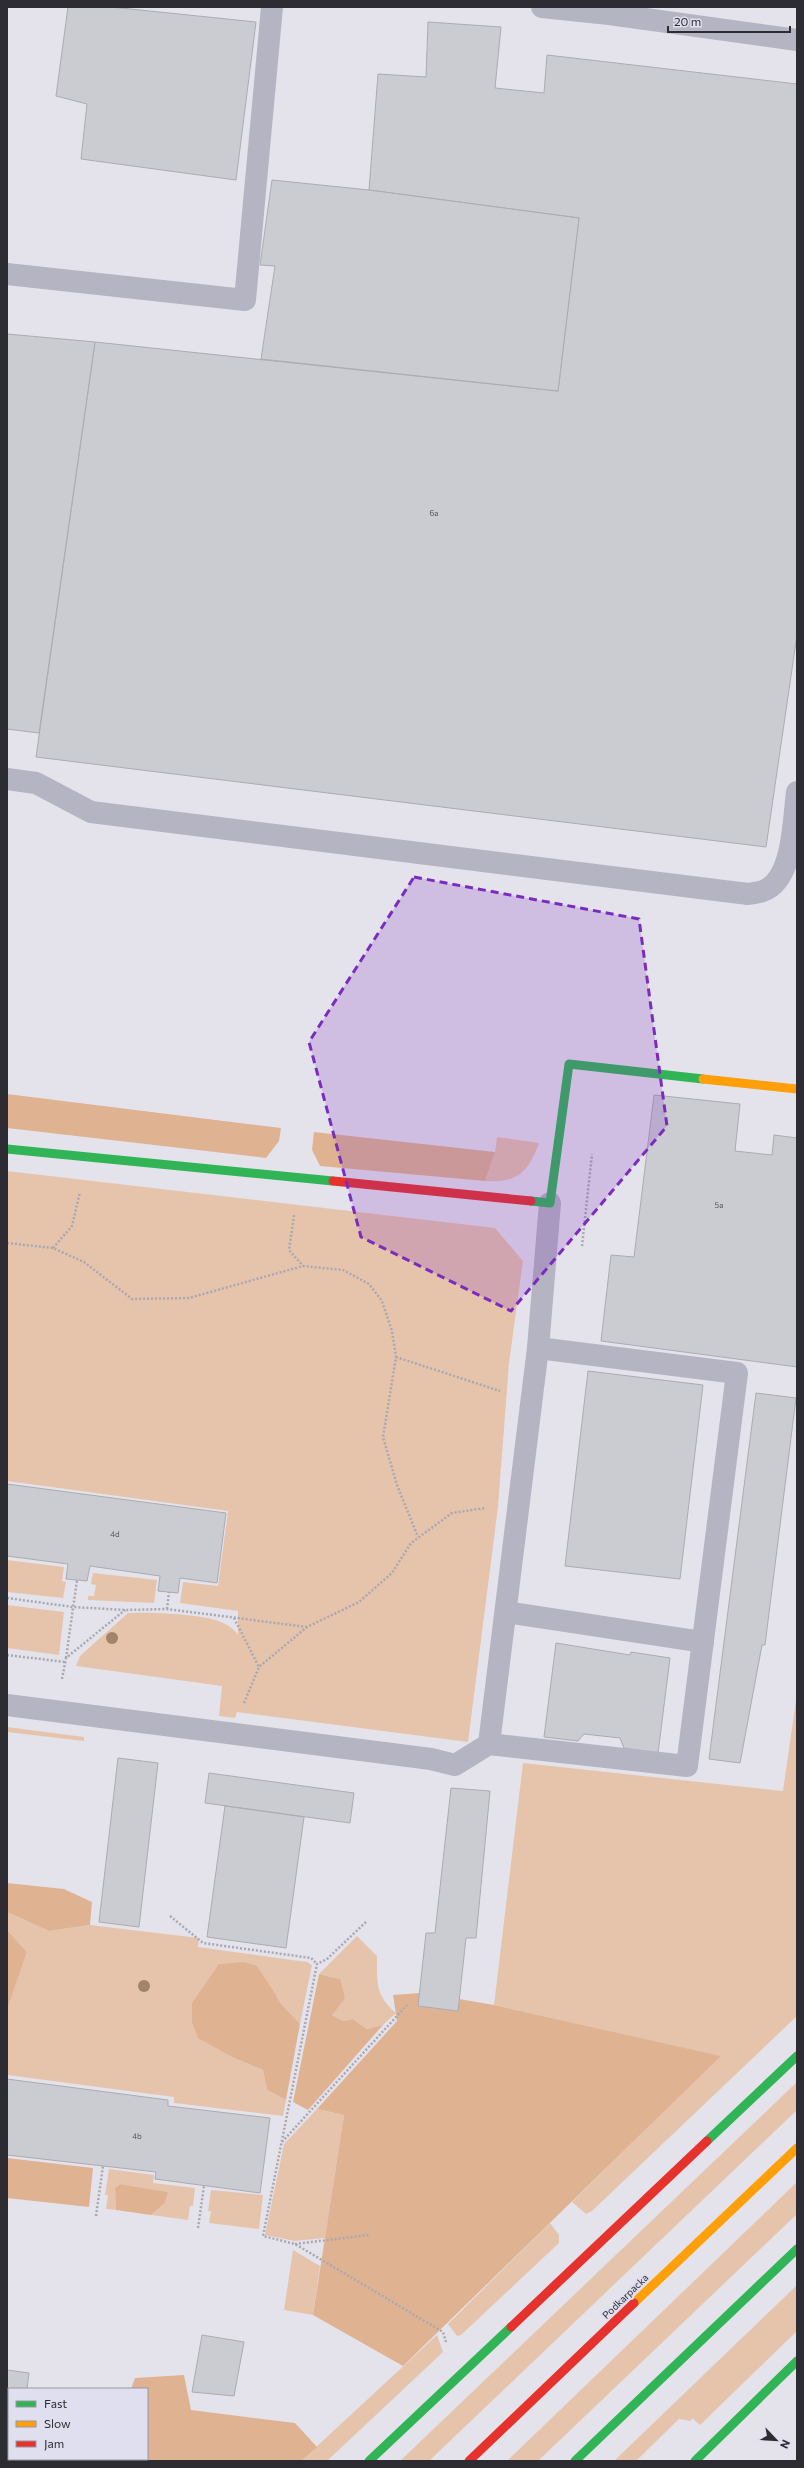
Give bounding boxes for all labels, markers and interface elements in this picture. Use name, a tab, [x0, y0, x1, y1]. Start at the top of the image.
scale bar	[668, 8, 790, 34]
text: 20 m	[674, 14, 701, 28]
house number: 6a	[429, 508, 439, 518]
house number: 5a	[715, 1200, 723, 1210]
house number: 4d	[110, 1529, 120, 1539]
house number: 4b	[132, 2131, 142, 2141]
street label: Podkarpacka	[600, 2271, 650, 2321]
legend	[8, 2388, 148, 2460]
text: Fast	[44, 2396, 67, 2410]
text: Slow	[44, 2416, 71, 2430]
north arrow	[756, 2420, 796, 2460]
text: Jam	[44, 2436, 64, 2451]
text: N	[778, 2438, 793, 2451]

